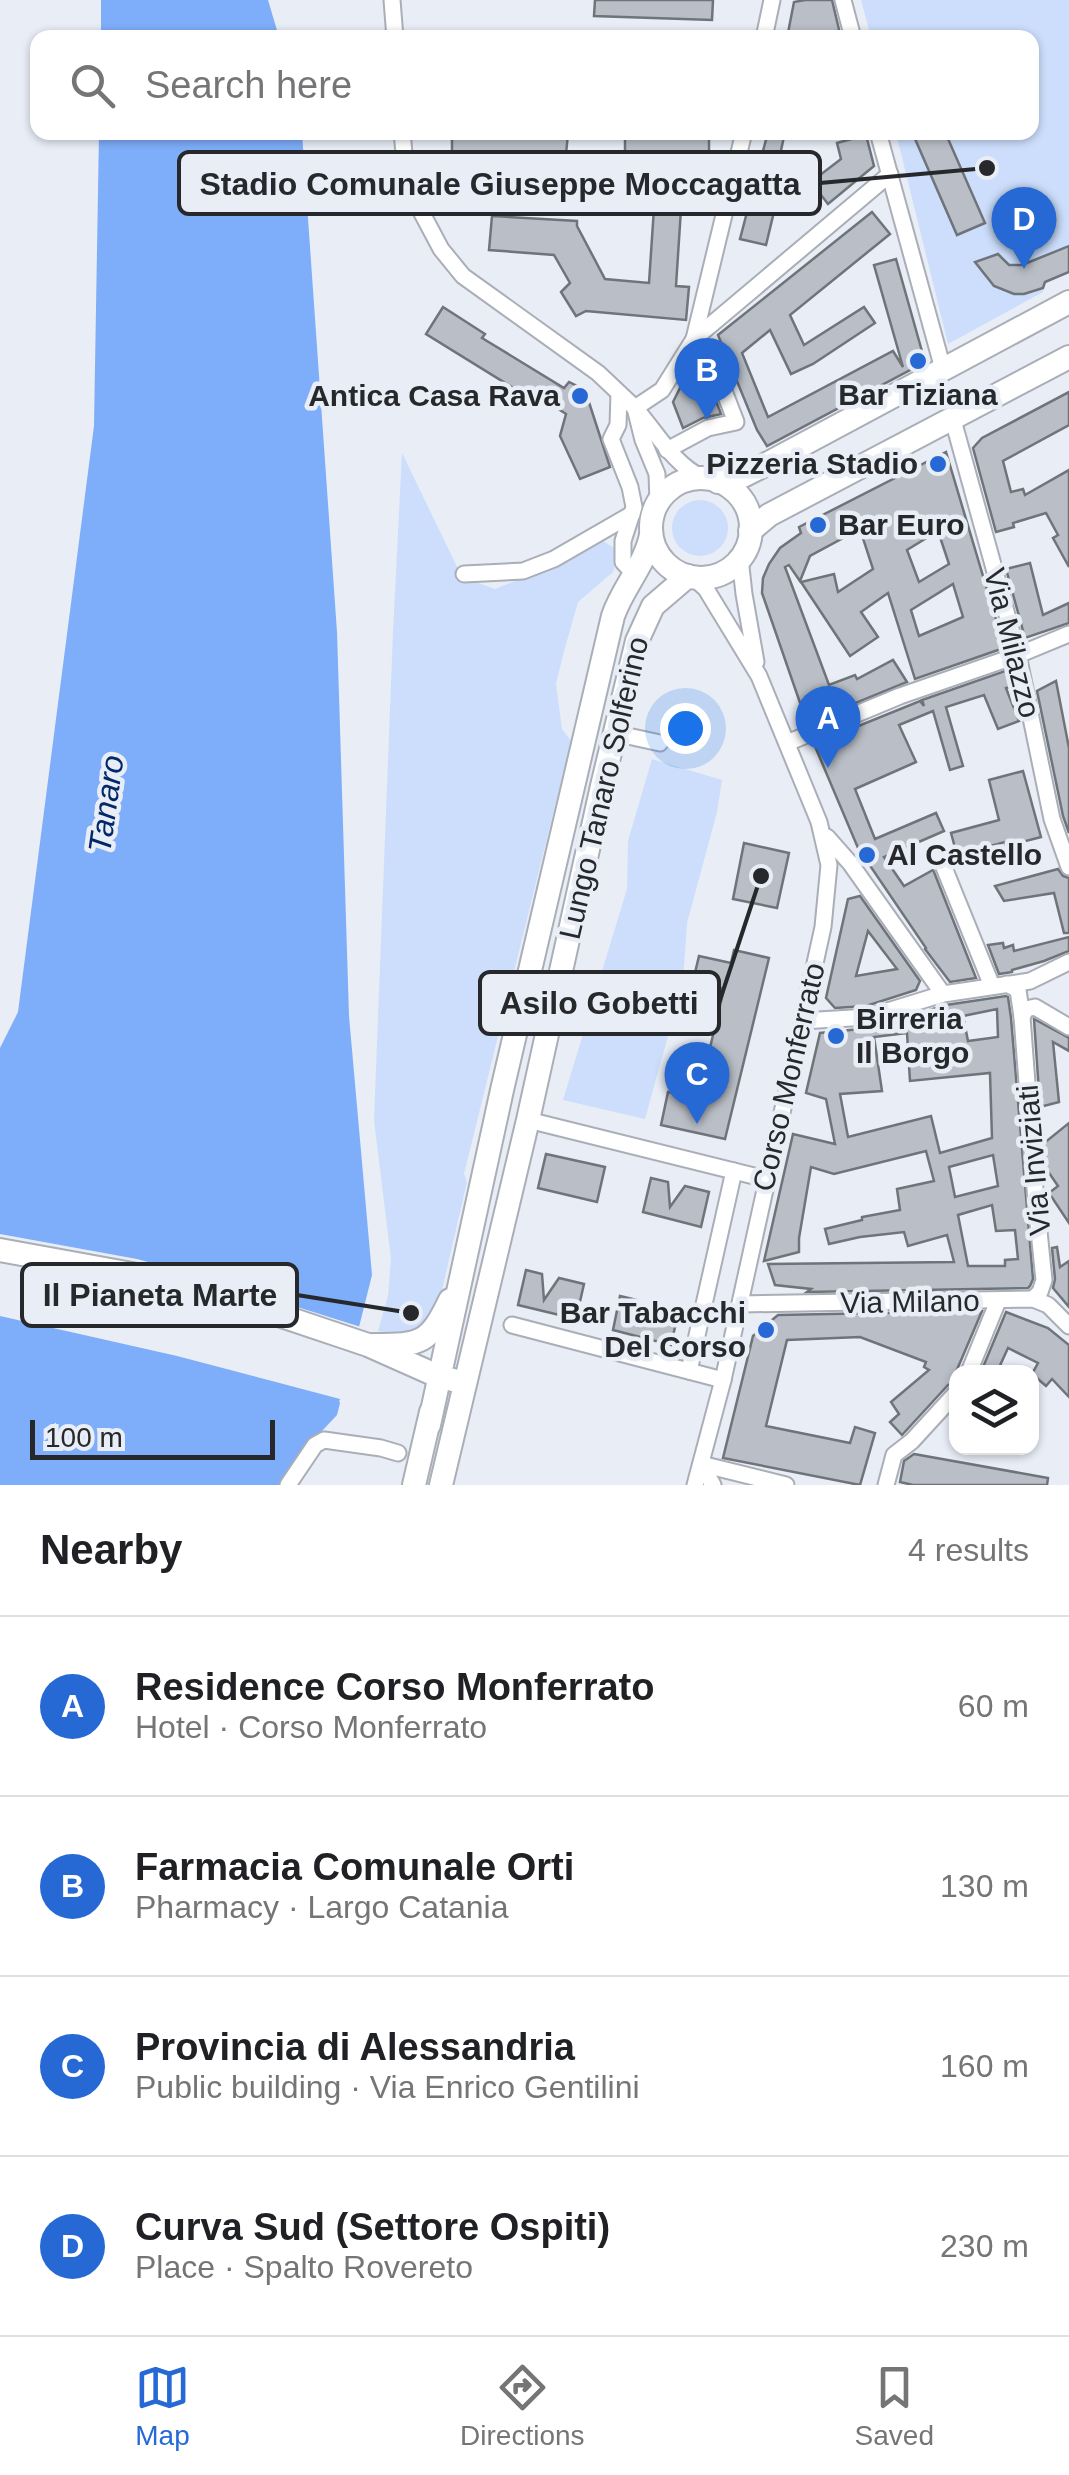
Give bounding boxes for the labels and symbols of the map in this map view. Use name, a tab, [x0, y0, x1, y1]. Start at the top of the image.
callout: Stadio Comunale Giuseppe Moccagatta	[179, 152, 820, 214]
text: Stadio Comunale Giuseppe Moccagatta	[200, 166, 801, 202]
pin: D	[992, 186, 1056, 269]
pin: B	[674, 338, 740, 420]
marker: Bar Tiziana	[907, 350, 929, 372]
place label: Bar Tiziana	[838, 378, 998, 411]
place label: Antica Casa Rava	[308, 379, 560, 412]
marker: Antica Casa Rava	[569, 385, 591, 407]
place label: Pizzeria Stadio	[706, 447, 918, 480]
marker: Pizzeria Stadio	[927, 453, 949, 475]
place label: Bar Euro	[838, 508, 965, 541]
marker: Bar Euro	[807, 514, 829, 536]
street label: Via Milazzo	[978, 565, 1047, 721]
street label: Lungo Tanaro Solferino	[553, 633, 654, 942]
pin: A	[796, 686, 860, 768]
your location	[660, 703, 711, 754]
water label: Tanaro	[81, 753, 131, 855]
place label: Al Castello	[887, 838, 1042, 871]
marker: Al Castello	[856, 844, 878, 866]
street label: Corso Monferrato	[746, 959, 831, 1194]
callout: Asilo Gobetti	[480, 972, 719, 1034]
text: Asilo Gobetti	[499, 985, 699, 1021]
place label: Birreria Il Borgo	[856, 1002, 969, 1069]
marker: Birreria Il Borgo	[825, 1025, 847, 1047]
pin: C	[664, 1042, 730, 1124]
street label: Via Inviziati	[1010, 1083, 1057, 1237]
callout: Il Pianeta Marte	[22, 1264, 297, 1326]
text: Il Pianeta Marte	[43, 1277, 277, 1313]
street label: Via Milano	[840, 1284, 980, 1319]
place label: Bar Tabacchi Del Corso	[560, 1296, 746, 1363]
marker: Bar Tabacchi Del Corso	[755, 1319, 777, 1341]
scale bar	[30, 1415, 275, 1460]

